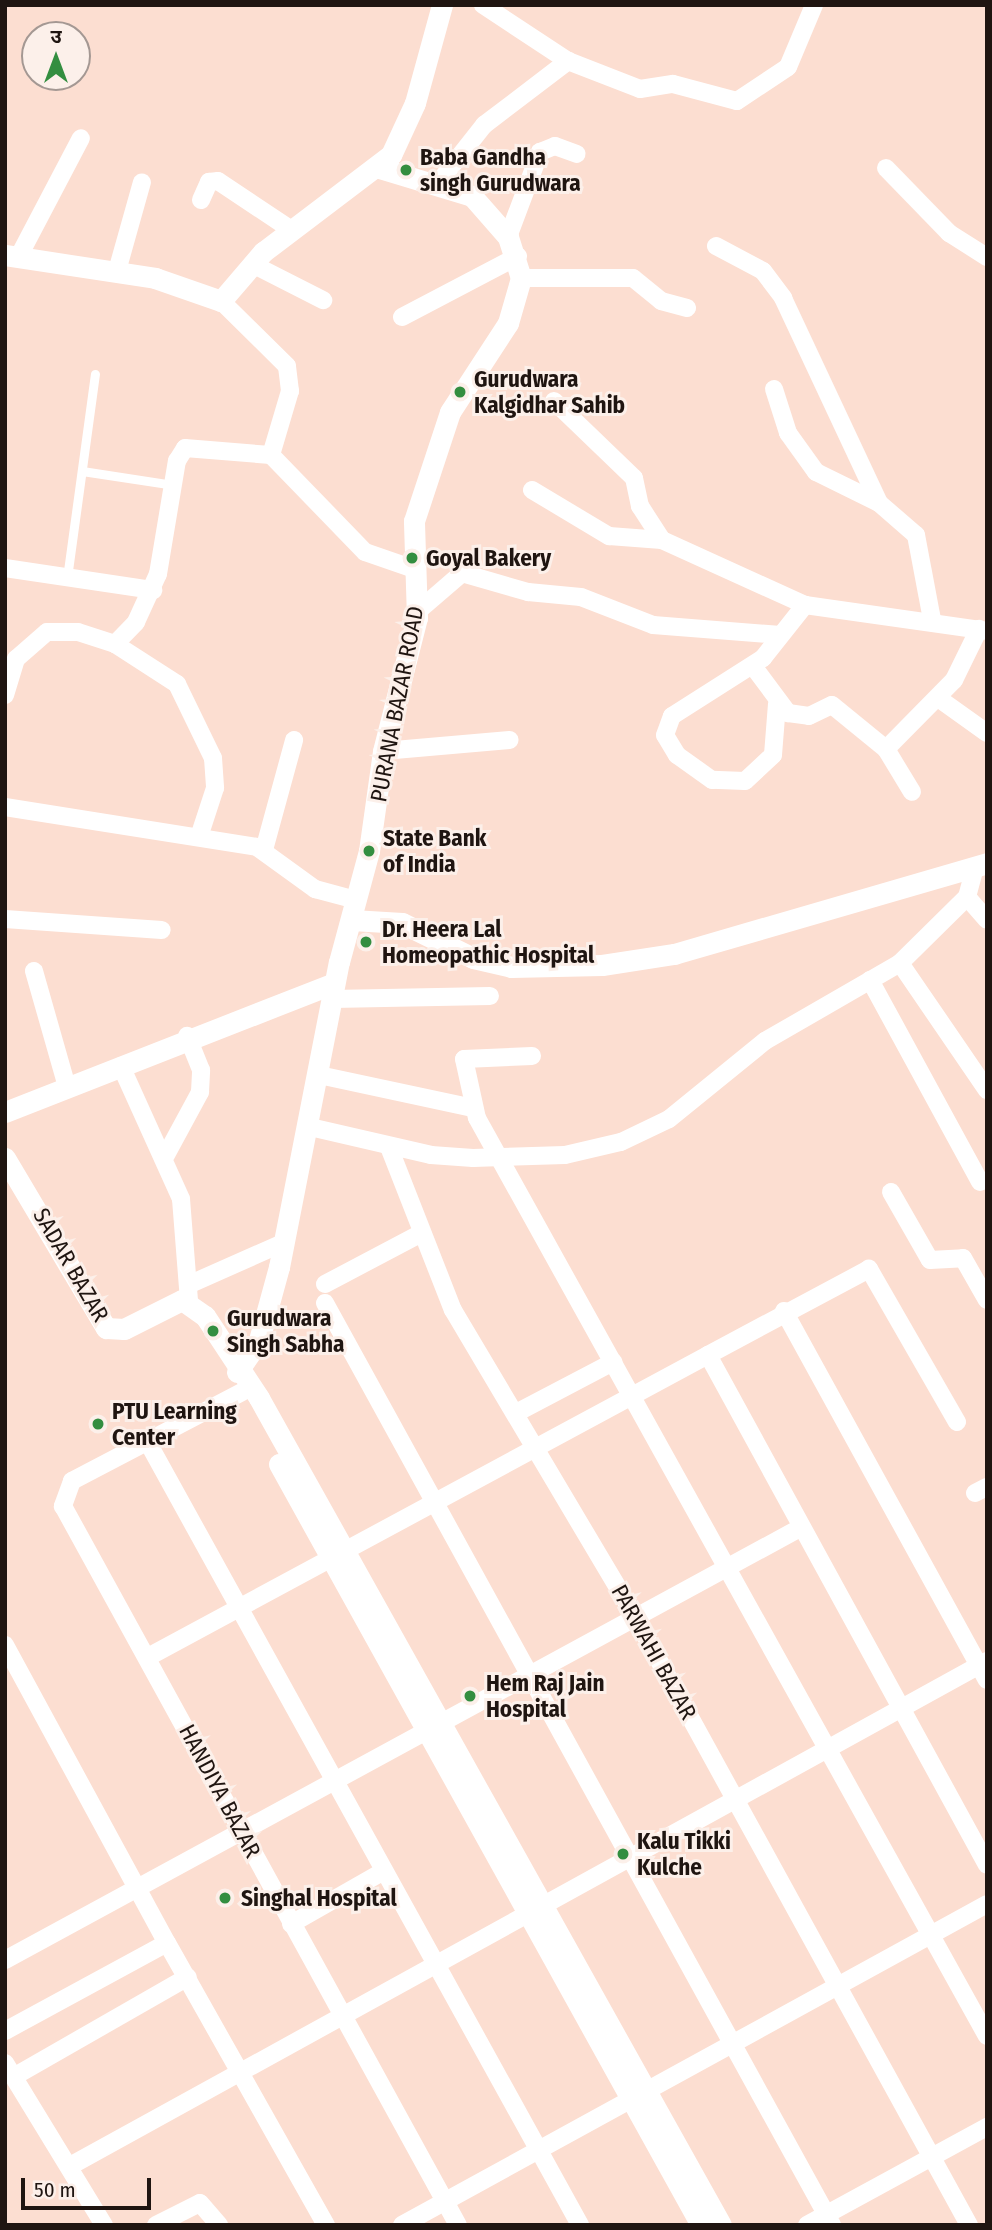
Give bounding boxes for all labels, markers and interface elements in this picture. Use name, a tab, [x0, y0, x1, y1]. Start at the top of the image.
north arrow	[21, 21, 91, 91]
text: उ	[50, 25, 62, 48]
place label: Baba Gandha singh Gurudwara	[420, 143, 581, 197]
marker: Baba Gandha singh Gurudwara	[398, 162, 414, 178]
place label: Gurudwara Kalgidhar Sahib	[474, 365, 625, 419]
marker: Gurudwara Kalgidhar Sahib	[452, 384, 468, 400]
place label: Goyal Bakery	[426, 544, 551, 572]
marker: Goyal Bakery	[404, 550, 420, 566]
street label: PURANA BAZAR ROAD	[364, 604, 430, 804]
place label: State Bank of India	[383, 824, 486, 878]
marker: State Bank of India	[361, 843, 377, 859]
place label: Dr. Heera Lal Homeopathic Hospital	[382, 915, 594, 969]
marker: Dr. Heera Lal Homeopathic Hospital	[356, 932, 376, 952]
street label: SADAR BAZAR	[27, 1203, 115, 1327]
place label: Gurudwara Singh Sabha	[227, 1304, 345, 1358]
marker: Gurudwara Singh Sabha	[205, 1323, 221, 1339]
place label: PTU Learning Center	[112, 1397, 237, 1451]
marker: PTU Learning Center	[90, 1416, 106, 1432]
street label: PARWAHI BAZAR	[606, 1580, 702, 1724]
place label: Hem Raj Jain Hospital	[486, 1669, 605, 1723]
marker: Hem Raj Jain Hospital	[460, 1686, 480, 1706]
street label: HANDIYA BAZAR	[173, 1720, 267, 1862]
place label: Kalu Tikki Kulche	[637, 1827, 731, 1881]
marker: Kalu Tikki Kulche	[615, 1846, 631, 1862]
place label: Singhal Hospital	[241, 1884, 397, 1912]
marker: Singhal Hospital	[215, 1888, 235, 1908]
scale bar	[24, 2164, 154, 2208]
text: 50 m	[34, 2177, 76, 2203]

